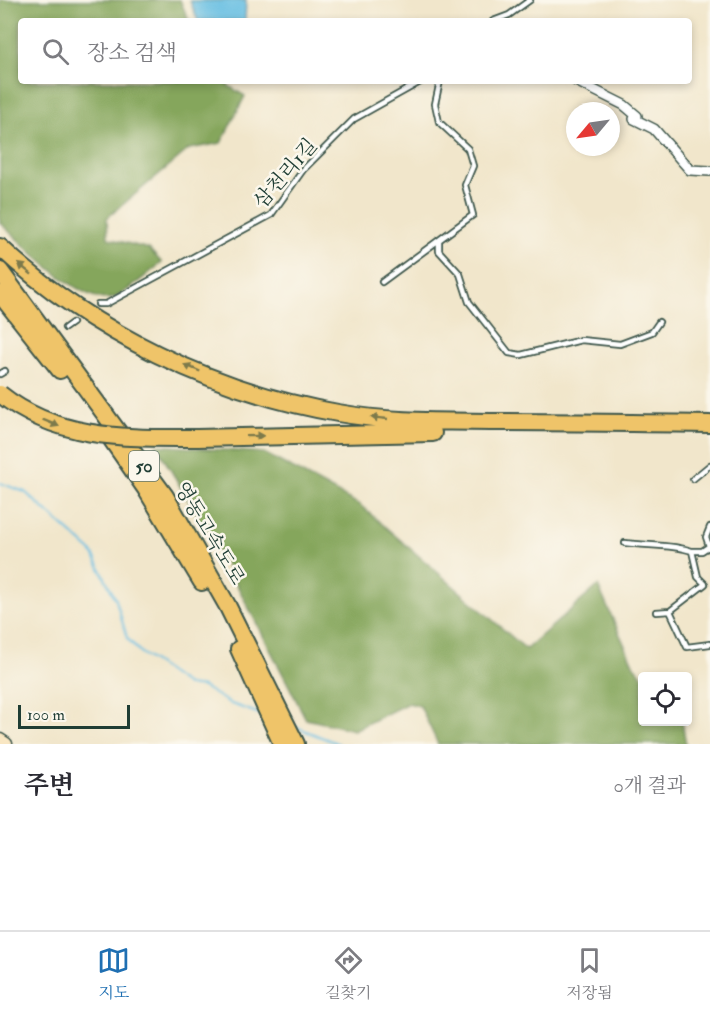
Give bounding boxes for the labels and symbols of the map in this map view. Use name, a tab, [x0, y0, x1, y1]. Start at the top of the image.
north arrow	[566, 102, 620, 156]
street label: 삼천리1길	[248, 133, 323, 213]
one-way arrow	[17, 262, 33, 275]
one-way arrow	[182, 363, 200, 373]
one-way arrow	[369, 414, 388, 423]
one-way arrow	[42, 418, 60, 428]
one-way arrow	[245, 431, 264, 441]
road number: 50	[129, 451, 159, 481]
street label: 영동고속도로	[169, 477, 250, 589]
scale bar	[18, 702, 130, 730]

